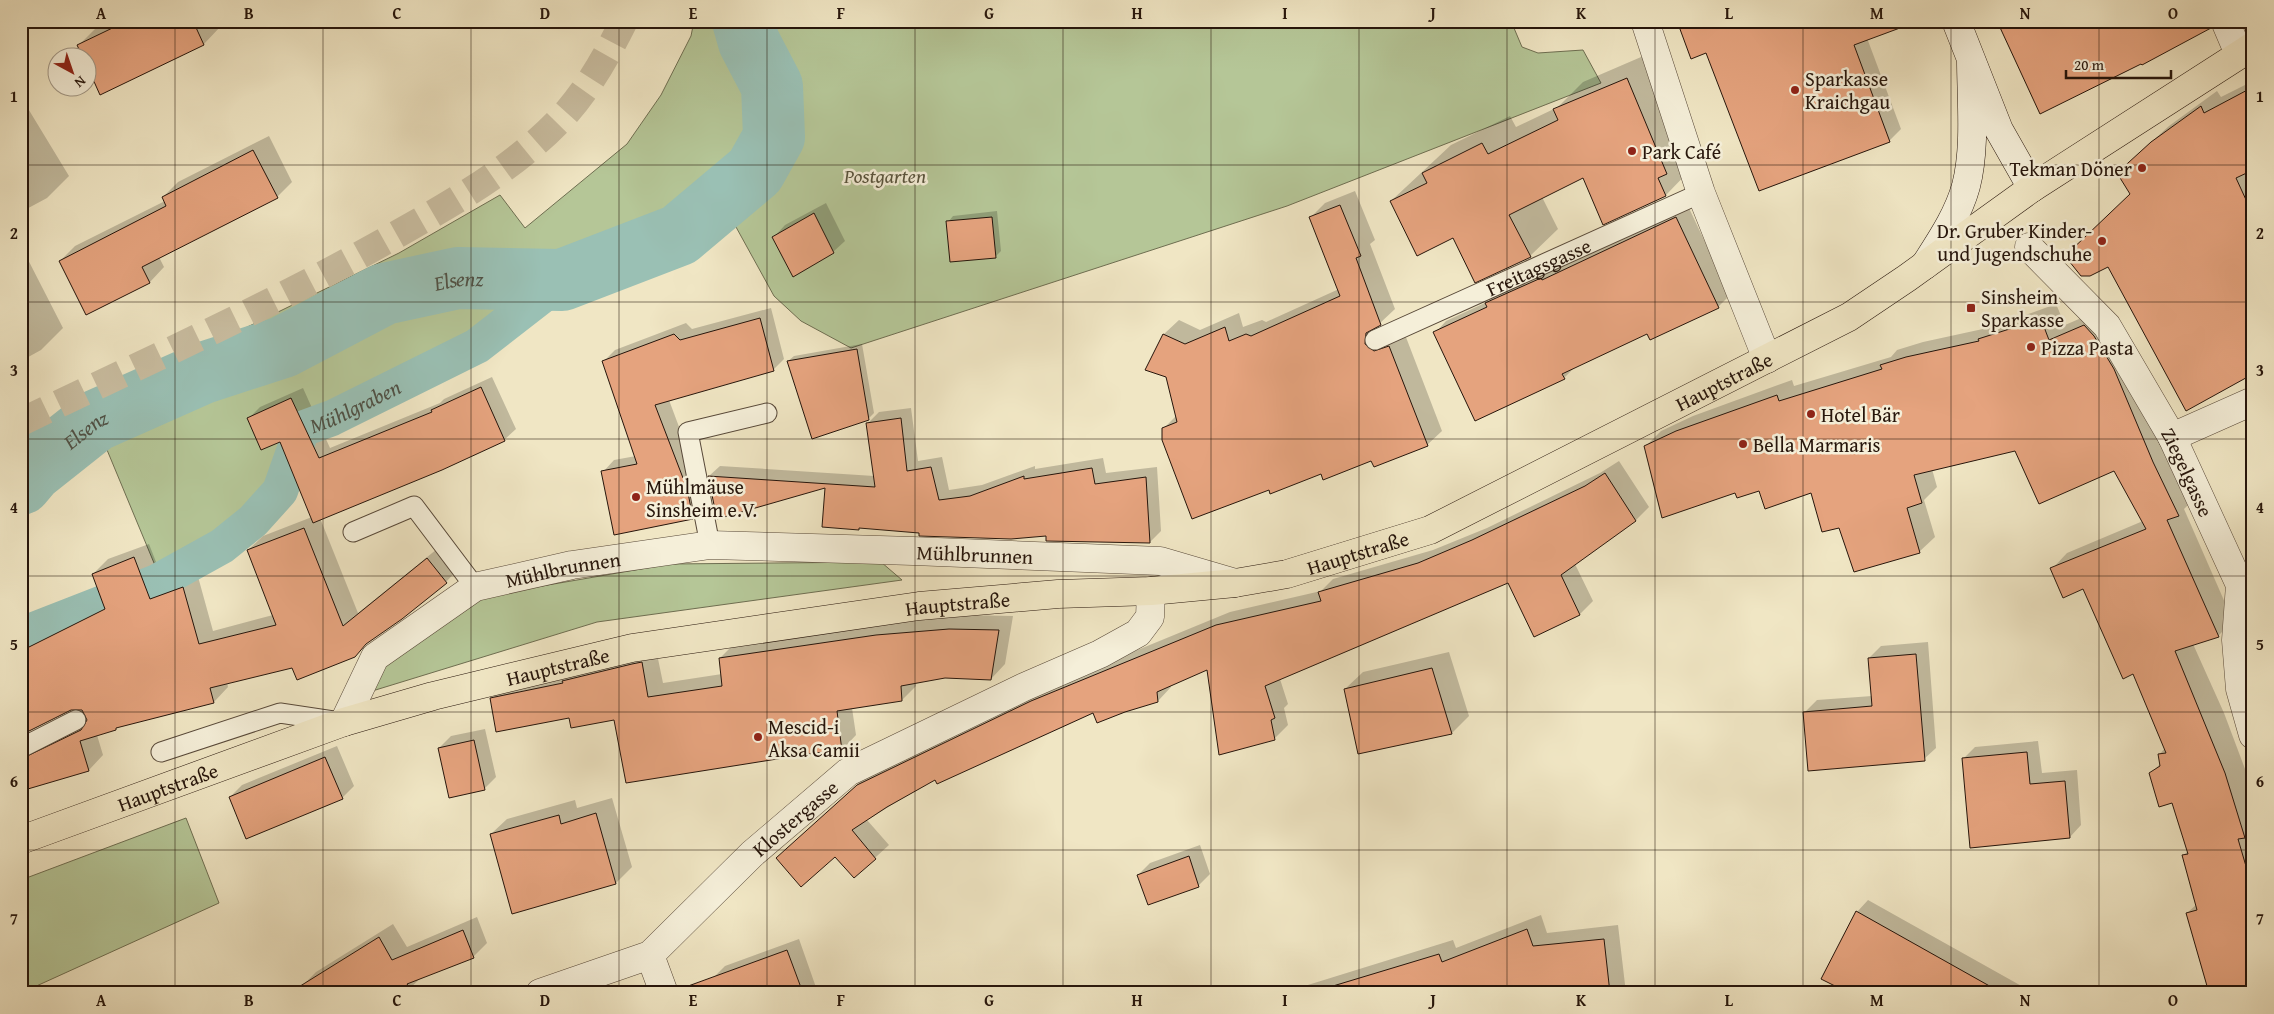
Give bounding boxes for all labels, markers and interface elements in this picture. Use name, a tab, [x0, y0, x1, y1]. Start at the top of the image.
text: A	[96, 1, 107, 25]
text: B	[244, 1, 254, 25]
text: C	[392, 1, 402, 25]
text: D	[540, 1, 550, 25]
text: E	[689, 1, 698, 25]
text: F	[837, 1, 845, 25]
text: G	[984, 1, 994, 25]
text: H	[1131, 1, 1143, 25]
text: I	[1282, 1, 1288, 25]
text: J	[1427, 1, 1436, 25]
text: K	[1576, 1, 1587, 25]
text: L	[1725, 1, 1734, 25]
text: M	[1870, 1, 1884, 25]
text: N	[2020, 1, 2031, 25]
text: O	[2168, 1, 2178, 25]
north arrow	[48, 48, 98, 98]
scale bar	[2066, 48, 2172, 80]
text: 20 m	[2074, 54, 2105, 75]
place label: Sparkasse Kraichgau	[1805, 64, 1890, 116]
text: N	[70, 71, 90, 93]
text: 1	[10, 84, 18, 108]
marker: Sparkasse Kraichgau	[1789, 84, 1801, 96]
text: 1	[2256, 84, 2264, 108]
place label: Park Café	[1642, 137, 1721, 166]
marker: Park Café	[1626, 145, 1638, 157]
place label: Tekman Döner	[2009, 154, 2132, 183]
park label: Postgarten	[843, 161, 926, 190]
marker: Tekman Döner	[2136, 162, 2148, 174]
place label: Dr. Gruber Kinder- und Jugendschuhe	[1937, 216, 2092, 268]
text: 2	[10, 221, 18, 245]
text: 2	[2256, 221, 2264, 245]
street label: Freitagsgasse	[1481, 230, 1595, 303]
marker: Dr. Gruber Kinder- und Jugendschuhe	[2096, 235, 2108, 247]
water label: Elsenz	[430, 262, 484, 299]
place label: Sinsheim Sparkasse	[1981, 282, 2064, 334]
marker: Sinsheim Sparkasse	[1965, 302, 1977, 314]
place label: Pizza Pasta	[2041, 333, 2134, 362]
marker: Pizza Pasta	[2025, 341, 2037, 353]
street label: Hauptstraße	[1670, 344, 1777, 418]
text: 3	[10, 358, 18, 382]
text: 3	[2256, 358, 2264, 382]
water label: Mühlgraben	[305, 371, 406, 441]
place label: Hotel Bär	[1821, 400, 1900, 429]
water label: Elsenz	[55, 402, 113, 457]
marker: Hotel Bär	[1805, 408, 1817, 420]
street label: Ziegelgasse	[2155, 422, 2221, 521]
place label: Bella Marmaris	[1753, 430, 1881, 459]
marker: Bella Marmaris	[1737, 438, 1749, 450]
place label: Mühlmäuse Sinsheim e.V.	[646, 472, 757, 524]
marker: Mühlmäuse Sinsheim e.V.	[630, 491, 642, 503]
text: 4	[10, 495, 18, 519]
text: 4	[2256, 495, 2264, 519]
street label: Hauptstraße	[1303, 523, 1412, 582]
street label: Mühlbrunnen	[916, 537, 1034, 570]
street label: Mühlbrunnen	[503, 544, 622, 594]
street label: Hauptstraße	[903, 584, 1011, 622]
text: 5	[10, 632, 18, 656]
text: 5	[2256, 632, 2264, 656]
street label: Hauptstraße	[503, 639, 612, 692]
place label: Mescid-i Aksa Camii	[768, 712, 860, 764]
marker: Mescid-i Aksa Camii	[752, 731, 764, 743]
street label: Hauptstraße	[113, 755, 222, 818]
text: 6	[10, 769, 18, 793]
text: 6	[2256, 769, 2264, 793]
street label: Klostergasse	[745, 772, 844, 863]
text: 7	[10, 906, 18, 930]
text: 7	[2256, 906, 2264, 930]
text: A	[96, 988, 107, 1012]
text: B	[244, 988, 254, 1012]
text: C	[392, 988, 402, 1012]
text: D	[540, 988, 550, 1012]
text: E	[689, 988, 698, 1012]
text: F	[837, 988, 845, 1012]
text: G	[984, 988, 994, 1012]
text: H	[1131, 988, 1143, 1012]
text: I	[1282, 988, 1288, 1012]
text: J	[1427, 988, 1436, 1012]
text: K	[1576, 988, 1587, 1012]
text: L	[1725, 988, 1734, 1012]
text: M	[1870, 988, 1884, 1012]
text: N	[2020, 988, 2031, 1012]
text: O	[2168, 988, 2178, 1012]

